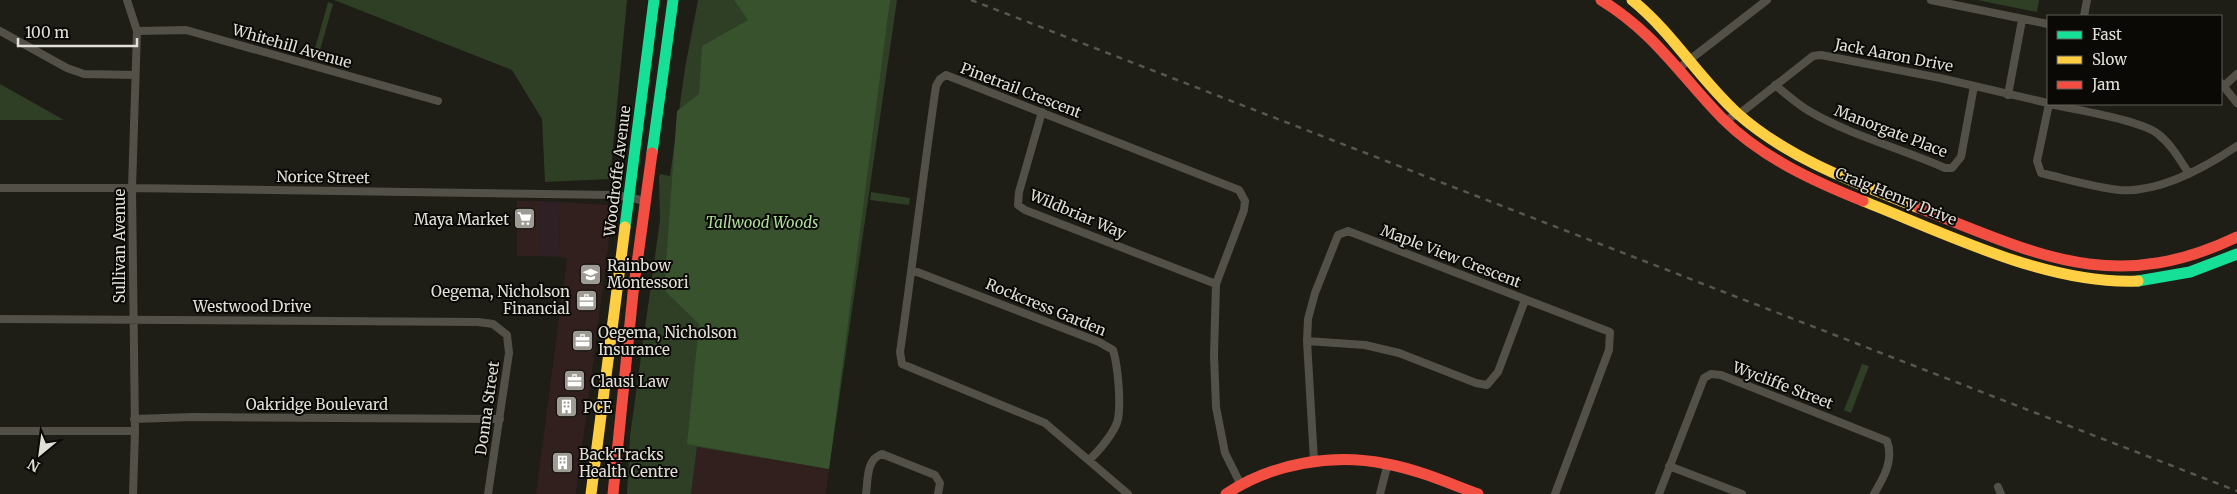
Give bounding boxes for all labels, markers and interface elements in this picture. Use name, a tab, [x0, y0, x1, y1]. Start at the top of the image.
scale bar	[18, 15, 136, 47]
legend	[2047, 15, 2222, 105]
street label: Whitehill Avenue	[229, 20, 354, 72]
text: 100 m	[25, 23, 69, 42]
text: Fast	[2092, 25, 2122, 44]
street label: Jack Aaron Drive	[1832, 34, 1955, 76]
text: Slow	[2092, 50, 2127, 69]
street label: Pinetrail Crescent	[958, 58, 1084, 122]
text: Jam	[2091, 75, 2120, 94]
street label: Manorgate Place	[1832, 101, 1950, 161]
street label: Woodroffe Avenue	[599, 104, 634, 239]
street label: Craig Henry Drive	[1832, 163, 1960, 229]
street label: Norice Street	[276, 167, 370, 187]
street label: Wildbriar Way	[1026, 185, 1129, 243]
street label: Sullivan Avenue	[110, 189, 129, 303]
supermarket icon: Maya Market	[513, 207, 537, 231]
place label: Maya Market	[414, 210, 509, 229]
park label: Tallwood Woods	[706, 213, 818, 232]
street label: Maple View Crescent	[1378, 220, 1524, 292]
place label: Rainbow Montessori	[607, 256, 689, 292]
school or university icon: Rainbow Montessori	[579, 262, 603, 286]
street label: Rockcress Garden	[983, 274, 1109, 340]
place label: Oegema, Nicholson Financial	[431, 282, 570, 318]
office icon: Oegema, Nicholson Financial	[574, 288, 598, 312]
street label: Westwood Drive	[192, 297, 311, 316]
place label: Oegema, Nicholson Insurance	[598, 323, 737, 359]
office icon: Oegema, Nicholson Insurance	[570, 329, 594, 353]
street label: Wycliffe Street	[1729, 357, 1836, 413]
street label: Donna Street	[471, 360, 503, 456]
office icon: Clausi Law	[563, 369, 587, 393]
place label: Clausi Law	[591, 372, 669, 391]
street label: Oakridge Boulevard	[246, 395, 388, 414]
building icon: PCE	[555, 395, 579, 419]
place label: PCE	[583, 398, 613, 417]
north arrow	[15, 429, 65, 479]
place label: BackTracks Health Centre	[579, 445, 678, 481]
building icon: BackTracks Health Centre	[551, 451, 575, 475]
text: N	[24, 455, 43, 476]

